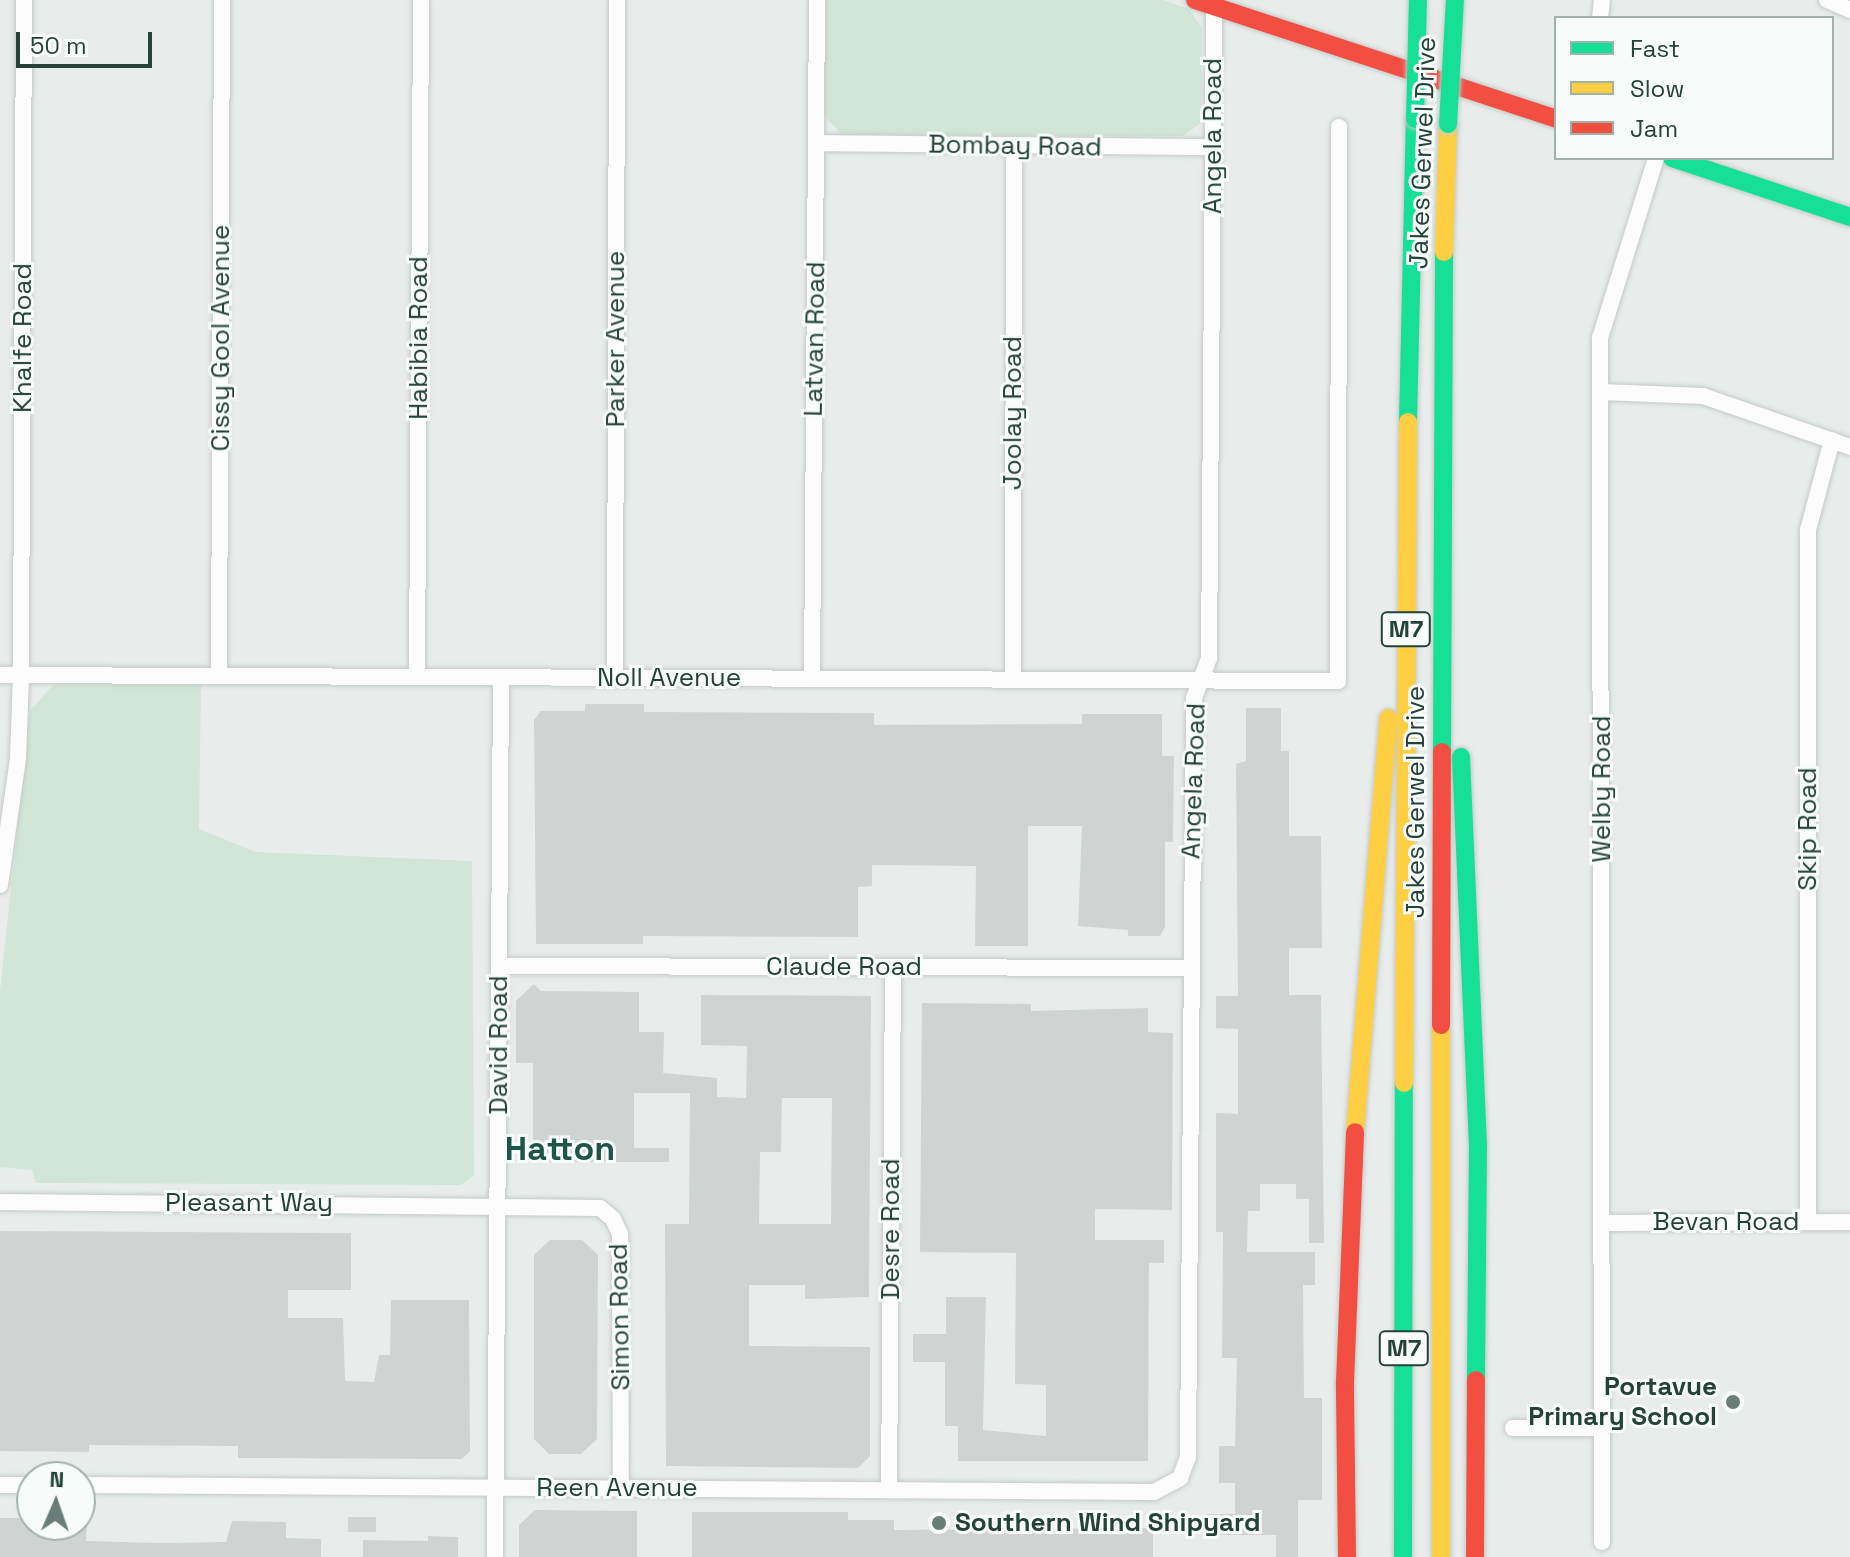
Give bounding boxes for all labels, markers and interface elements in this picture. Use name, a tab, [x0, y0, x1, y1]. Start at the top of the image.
scale bar	[20, 16, 156, 66]
legend	[1554, 16, 1834, 160]
text: 50 m	[30, 30, 87, 61]
text: Fast	[1630, 33, 1680, 64]
street label: Jakes Gerwel Drive	[1403, 36, 1443, 270]
street label: Angela Road	[1197, 58, 1229, 214]
text: Slow	[1630, 73, 1684, 104]
text: Jam	[1630, 113, 1678, 144]
street label: Bombay Road	[928, 129, 1102, 163]
street label: Cissy Gool Avenue	[205, 224, 237, 452]
street label: Parker Avenue	[600, 250, 632, 428]
street label: Habibia Road	[403, 256, 435, 420]
street label: Latvan Road	[798, 261, 832, 417]
street label: Khalfe Road	[7, 263, 39, 413]
street label: Joolay Road	[997, 336, 1029, 490]
road number: M7	[1380, 609, 1432, 649]
street label: Noll Avenue	[597, 662, 741, 694]
street label: Jakes Gerwel Drive	[1400, 686, 1432, 918]
street label: Angela Road	[1176, 702, 1212, 860]
street label: Welby Road	[1586, 715, 1618, 863]
street label: Skip Road	[1792, 767, 1824, 891]
street label: Claude Road	[766, 951, 922, 983]
street label: David Road	[483, 975, 515, 1115]
district label: Hatton	[505, 1129, 615, 1169]
street label: Desre Road	[875, 1158, 907, 1300]
street label: Pleasant Way	[165, 1187, 333, 1219]
street label: Bevan Road	[1652, 1206, 1800, 1238]
street label: Simon Road	[603, 1243, 637, 1391]
road number: M7	[1378, 1328, 1430, 1368]
place label: Portavue Primary School	[1528, 1371, 1717, 1432]
marker: Portavue Primary School	[1724, 1393, 1742, 1411]
north arrow	[16, 1461, 96, 1541]
text: N	[49, 1465, 65, 1493]
street label: Reen Avenue	[536, 1472, 698, 1504]
place label: Southern Wind Shipyard	[955, 1507, 1261, 1539]
marker: Southern Wind Shipyard	[930, 1514, 948, 1532]

